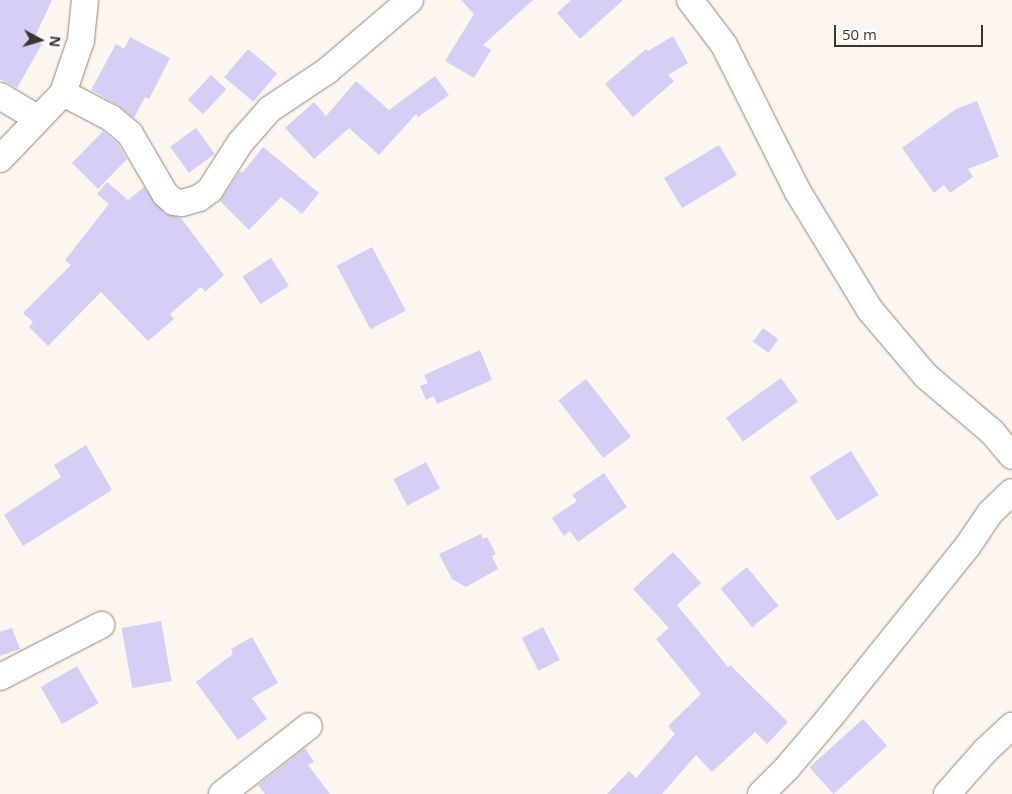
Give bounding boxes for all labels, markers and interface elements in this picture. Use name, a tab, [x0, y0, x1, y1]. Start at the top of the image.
north arrow	[15, 15, 65, 65]
scale bar	[837, 15, 986, 47]
text: 50 m	[842, 24, 877, 44]
text: N	[45, 35, 65, 48]

